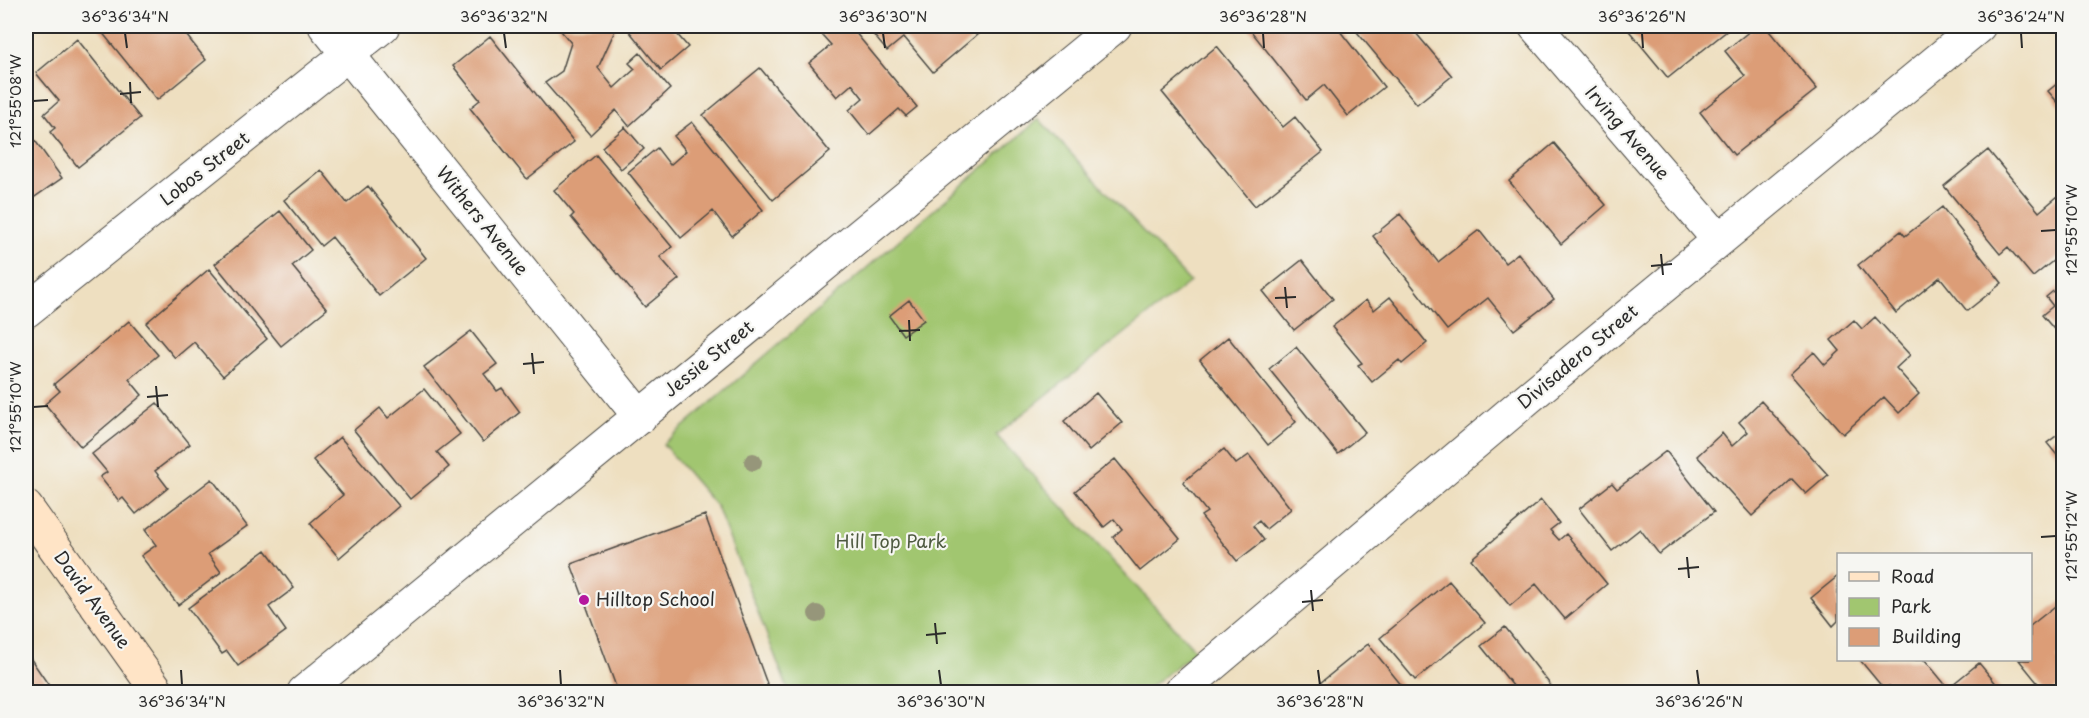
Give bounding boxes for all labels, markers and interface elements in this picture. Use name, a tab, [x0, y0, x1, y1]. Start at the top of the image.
text: 36°36'34"N	[81, 4, 169, 27]
text: 36°36'32"N	[460, 4, 548, 27]
text: 36°36'30"N	[839, 4, 927, 27]
text: 36°36'28"N	[1219, 4, 1307, 27]
text: 36°36'26"N	[1598, 4, 1686, 27]
text: 36°36'24"N	[1977, 4, 2065, 27]
text: 121°55'08"W	[3, 53, 26, 148]
street label: Irving Avenue	[1580, 79, 1677, 185]
street label: Lobos Street	[154, 124, 255, 211]
street label: Withers Avenue	[431, 160, 536, 281]
text: 121°55'10"W	[2059, 184, 2082, 276]
street label: Divisadero Street	[1511, 297, 1643, 415]
street label: Jessie Street	[657, 313, 759, 403]
text: 121°55'10"W	[3, 361, 26, 453]
text: 121°55'12"W	[2059, 490, 2082, 582]
park label: Hill Top Park	[836, 527, 946, 554]
street label: David Avenue	[48, 544, 138, 654]
legend	[1837, 553, 2032, 661]
text: Road	[1891, 562, 1935, 589]
place label: Hilltop School	[596, 585, 715, 612]
text: Park	[1891, 592, 1931, 619]
marker: Hilltop School	[577, 593, 591, 607]
text: Building	[1891, 622, 1961, 649]
text: 36°36'34"N	[138, 689, 226, 712]
text: 36°36'32"N	[517, 689, 605, 712]
text: 36°36'30"N	[897, 689, 985, 712]
text: 36°36'28"N	[1276, 689, 1364, 712]
text: 36°36'26"N	[1655, 689, 1743, 712]

